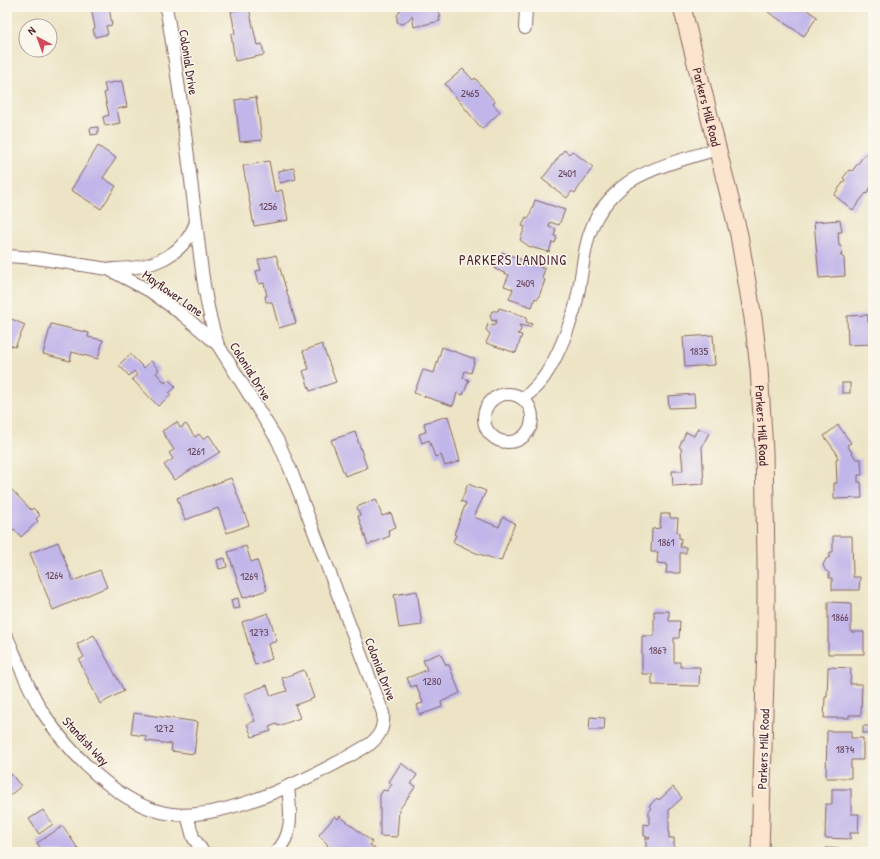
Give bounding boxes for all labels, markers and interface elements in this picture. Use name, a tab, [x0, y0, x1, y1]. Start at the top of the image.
north arrow	[18, 18, 58, 58]
text: N	[25, 23, 38, 38]
street label: Colonial Drive	[175, 28, 203, 96]
street label: Parkers Mill Road	[688, 66, 725, 148]
house number: 2465	[461, 86, 479, 100]
house number: 2401	[558, 166, 576, 180]
house number: 1256	[259, 199, 278, 213]
district label: PARKERS LANDING	[459, 250, 567, 269]
street label: Mayflower Lane	[139, 265, 207, 321]
house number: 2409	[516, 276, 534, 290]
street label: Colonial Drive	[226, 338, 276, 404]
house number: 1835	[690, 344, 709, 358]
street label: Parkers Mill Road	[751, 385, 773, 466]
house number: 1261	[187, 444, 205, 458]
house number: 1861	[657, 535, 675, 549]
house number: 1264	[45, 568, 63, 582]
house number: 1269	[240, 569, 258, 583]
house number: 1866	[831, 610, 849, 624]
house number: 1273	[249, 625, 269, 639]
street label: Colonial Drive	[361, 635, 401, 703]
house number: 1867	[649, 643, 667, 657]
house number: 1280	[423, 674, 441, 688]
street label: Parkers Mill Road	[753, 708, 773, 790]
street label: Standish Way	[58, 712, 114, 770]
house number: 1272	[154, 721, 174, 735]
house number: 1874	[836, 742, 854, 756]

